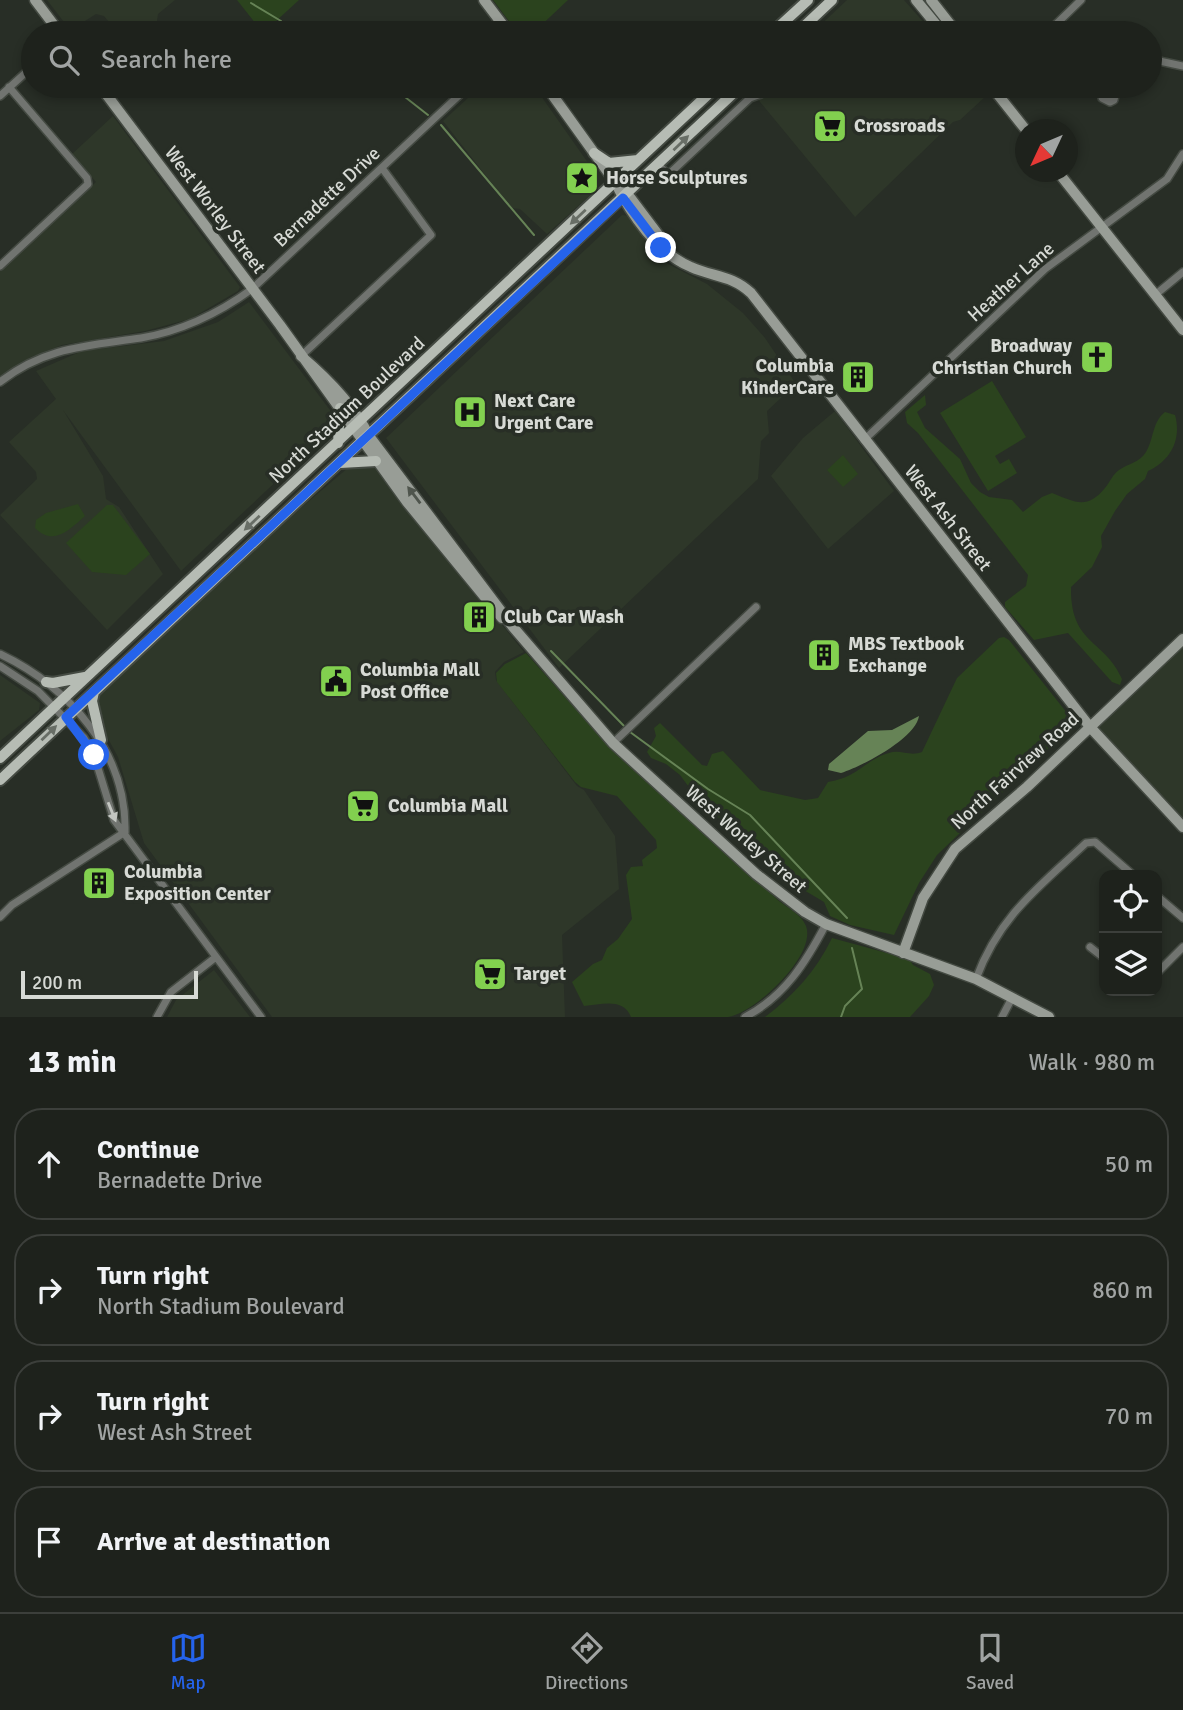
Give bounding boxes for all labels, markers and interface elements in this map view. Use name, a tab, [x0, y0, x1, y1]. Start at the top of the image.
search box	[21, 21, 1162, 98]
icon: search	[45, 41, 83, 79]
text: Search here	[101, 44, 232, 76]
supermarket icon: Crossroads	[811, 107, 849, 145]
place label: Crossroads	[854, 114, 945, 138]
north arrow	[1015, 119, 1078, 182]
one-way arrow	[672, 135, 689, 151]
street label: West Worley Street	[159, 141, 271, 279]
street label: Bernadette Drive	[269, 142, 385, 252]
place icon: Horse Sculptures	[563, 159, 601, 197]
place label: Horse Sculptures	[606, 166, 747, 190]
one-way arrow	[570, 208, 587, 224]
route end	[645, 232, 676, 263]
street label: Heather Lane	[963, 237, 1059, 327]
street label: North Stadium Boulevard	[264, 331, 430, 489]
place label: Broadway Christian Church	[932, 334, 1073, 380]
church icon: Broadway Christian Church	[1078, 338, 1116, 376]
place label: Columbia KinderCare	[741, 354, 834, 400]
building icon: Columbia KinderCare	[839, 358, 877, 396]
place label: Next Care Urgent Care	[494, 389, 593, 435]
hospital icon: Next Care Urgent Care	[451, 393, 489, 431]
street label: West Ash Street	[899, 460, 997, 576]
one-way arrow	[407, 486, 422, 504]
one-way arrow	[244, 515, 261, 531]
building icon: Club Car Wash	[460, 598, 498, 636]
place label: Club Car Wash	[504, 605, 624, 629]
place label: MBS Textbook Exchange	[848, 632, 964, 678]
building icon: MBS Textbook Exchange	[805, 636, 843, 674]
place label: Columbia Mall Post Office	[360, 658, 480, 704]
public building icon: Columbia Mall Post Office	[317, 662, 355, 700]
street label: North Fairview Road	[946, 707, 1084, 835]
one-way arrow	[41, 725, 58, 742]
route start	[78, 739, 109, 770]
street label: West Worley Street	[680, 780, 812, 899]
supermarket icon: Columbia Mall	[344, 787, 382, 825]
place label: Columbia Mall	[388, 794, 508, 818]
one-way arrow	[106, 802, 118, 822]
place label: Columbia Exposition Center	[124, 860, 271, 906]
building icon: Columbia Exposition Center	[80, 864, 118, 902]
map controls	[1099, 870, 1162, 996]
button: locate	[1099, 870, 1162, 933]
button: layers	[1099, 933, 1162, 996]
supermarket icon: Target	[471, 955, 509, 993]
place label: Target	[514, 962, 566, 986]
scale bar	[21, 968, 198, 1000]
text: 200 m	[32, 971, 82, 995]
text: 13 min	[28, 1044, 117, 1081]
text: Walk · 980 m	[1029, 1048, 1155, 1077]
text: Continue	[97, 1134, 199, 1166]
icon: ahead	[30, 1145, 68, 1183]
text: 50 m	[1105, 1150, 1153, 1179]
text: Bernadette Drive	[97, 1166, 263, 1195]
text: Turn right	[97, 1260, 209, 1292]
icon: right	[30, 1271, 68, 1309]
text: 860 m	[1092, 1276, 1153, 1305]
text: North Stadium Boulevard	[97, 1292, 345, 1321]
text: Turn right	[97, 1386, 209, 1418]
icon: right	[30, 1397, 68, 1435]
text: 70 m	[1105, 1402, 1153, 1431]
text: West Ash Street	[97, 1418, 252, 1447]
icon: arrive	[30, 1523, 68, 1561]
text: Arrive at destination	[97, 1526, 330, 1558]
tab: Map	[169, 1629, 207, 1695]
tab: Directions	[545, 1629, 628, 1695]
tab: Saved	[966, 1629, 1014, 1695]

